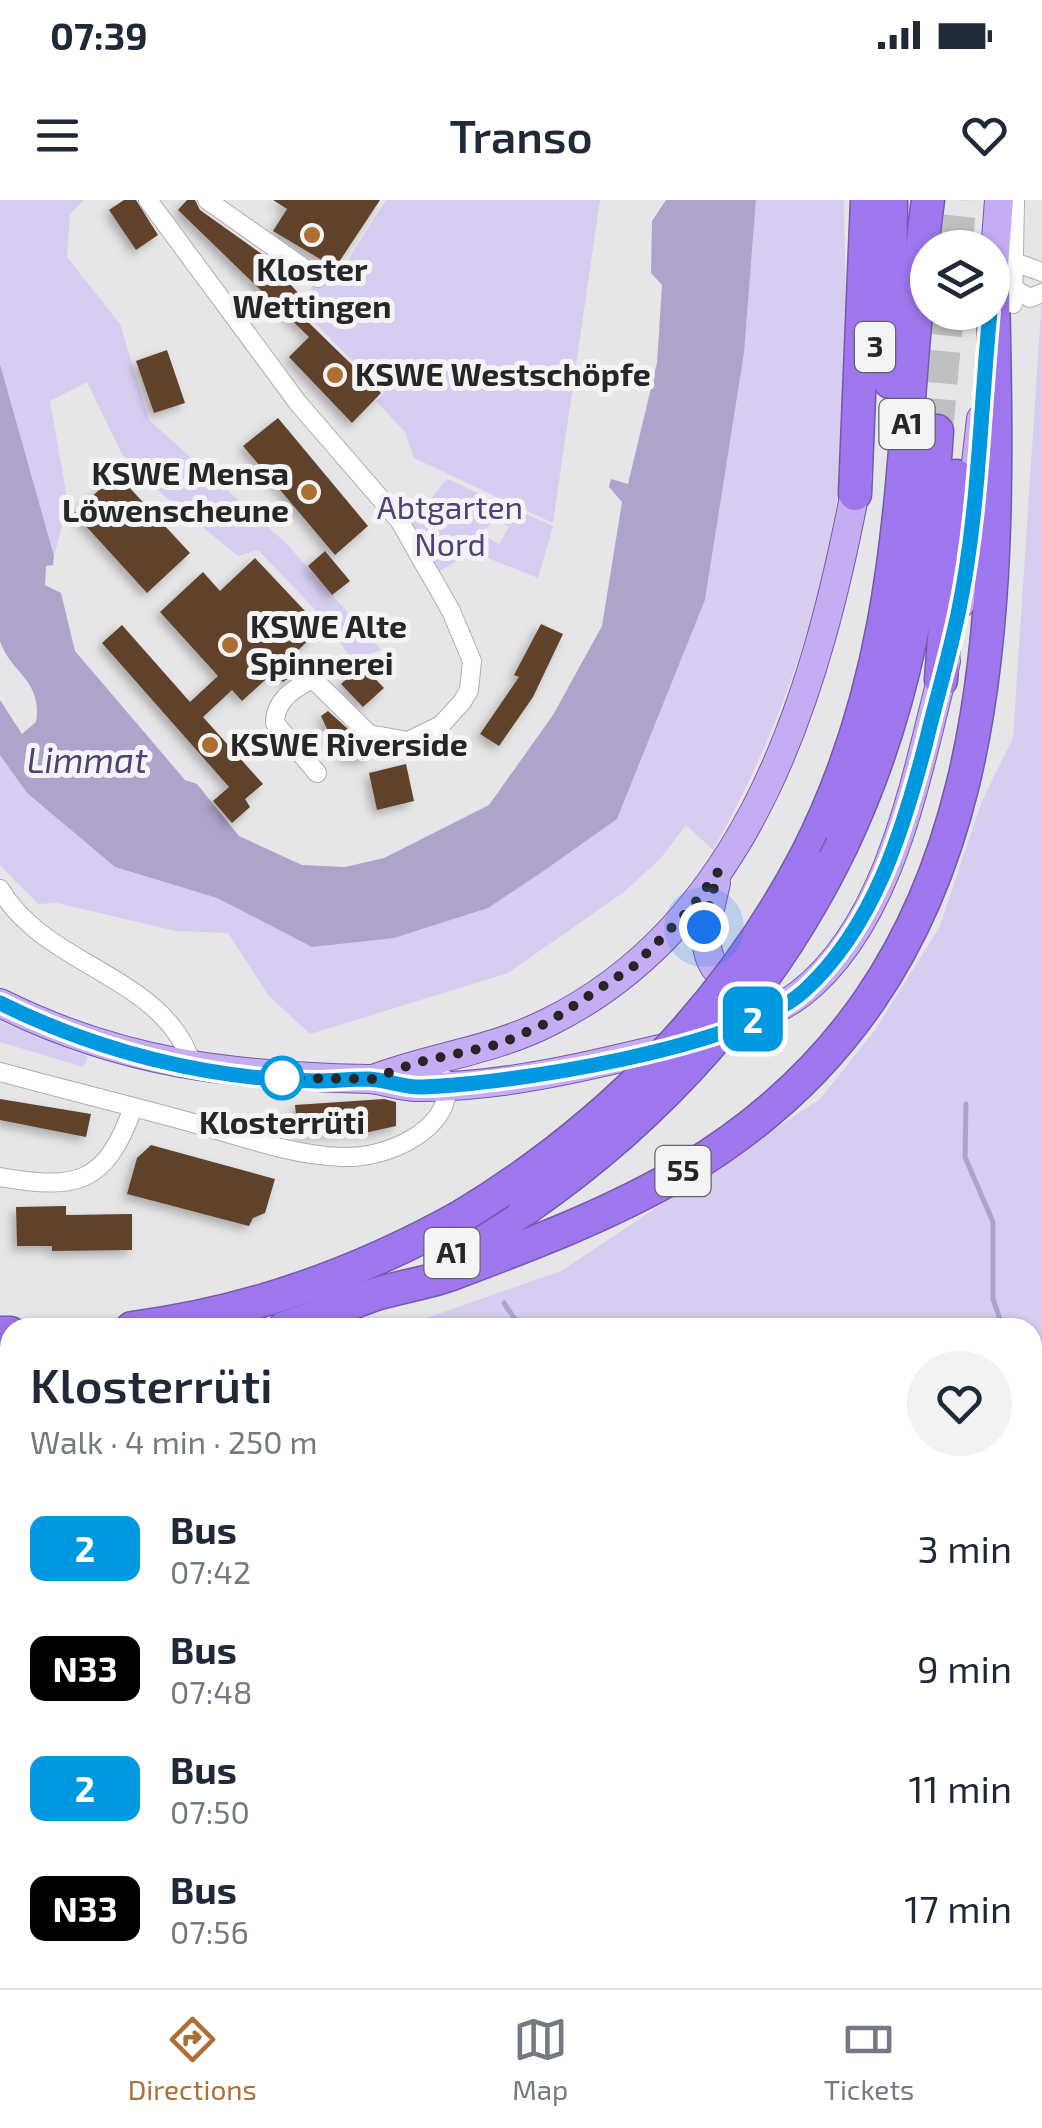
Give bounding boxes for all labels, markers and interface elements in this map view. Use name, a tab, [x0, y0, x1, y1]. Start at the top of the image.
text: 07:39	[50, 12, 148, 58]
icon: menu	[30, 108, 85, 163]
text: Transo	[449, 108, 593, 162]
icon: heart	[957, 108, 1012, 163]
marker: Kloster Wettingen	[301, 224, 323, 246]
map controls	[910, 230, 1010, 330]
button: layers	[910, 230, 1010, 330]
place label: Kloster Wettingen	[233, 249, 391, 324]
road number: 3	[855, 322, 895, 372]
place label: KSWE Westschöpfe	[355, 354, 651, 392]
marker: KSWE Westschöpfe	[324, 364, 346, 386]
road number: A1	[880, 399, 934, 449]
place label: KSWE Mensa Löwenscheune	[62, 453, 289, 528]
marker: KSWE Mensa Löwenscheune	[298, 481, 320, 503]
park label: Abtgarten Nord	[377, 487, 523, 562]
place label: KSWE Alte Spinnerei	[250, 606, 407, 681]
marker: KSWE Alte Spinnerei	[219, 634, 241, 656]
place label: KSWE Riverside	[230, 724, 468, 762]
marker: KSWE Riverside	[199, 734, 221, 756]
water label: Limmat	[27, 738, 148, 780]
your location	[679, 902, 729, 952]
line badge: 2	[720, 986, 786, 1052]
text: 2	[743, 998, 763, 1040]
marker: Klosterrüti	[261, 1057, 303, 1099]
place label: Klosterrüti	[199, 1102, 365, 1140]
road number: 55	[656, 1146, 710, 1196]
road number: A1	[424, 1228, 480, 1278]
button: heart	[907, 1351, 1012, 1456]
text: Klosterrüti	[30, 1355, 273, 1413]
text: Walk · 4 min · 250 m	[30, 1422, 318, 1460]
text: Bus	[170, 1506, 237, 1552]
text: 3 min	[918, 1525, 1012, 1571]
text: 2	[75, 1527, 95, 1569]
text: 07:42	[170, 1552, 251, 1590]
text: Bus	[170, 1626, 237, 1672]
text: 9 min	[917, 1645, 1012, 1691]
text: N33	[53, 1647, 117, 1689]
text: 07:48	[170, 1672, 252, 1710]
text: Bus	[170, 1746, 237, 1792]
text: 11 min	[908, 1765, 1012, 1811]
text: 2	[75, 1767, 95, 1809]
text: 07:50	[170, 1792, 250, 1830]
text: Bus	[170, 1866, 237, 1912]
text: 17 min	[904, 1885, 1012, 1931]
text: N33	[53, 1887, 117, 1929]
text: 07:56	[170, 1912, 249, 1950]
tab: Directions	[128, 2012, 257, 2106]
tab: Map	[512, 2012, 568, 2106]
tab: Tickets	[824, 2012, 914, 2106]

